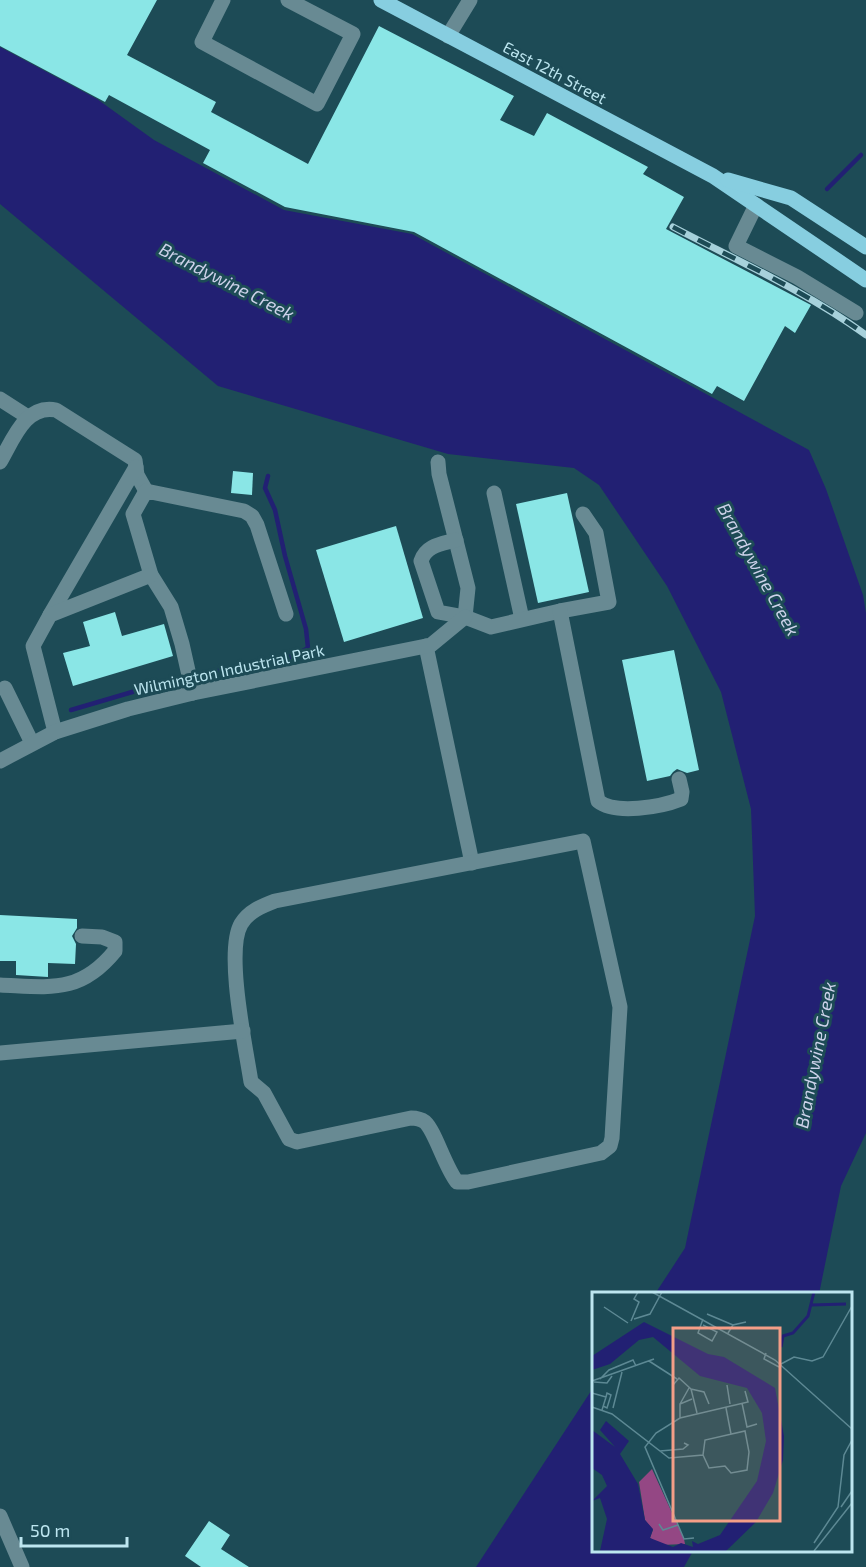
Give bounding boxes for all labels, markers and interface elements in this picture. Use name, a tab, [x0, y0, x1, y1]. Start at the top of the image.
street label: East 12th Street	[500, 37, 610, 107]
water label: Brandywine Creek	[156, 237, 298, 325]
water label: Brandywine Creek	[713, 499, 805, 639]
street label: Wilmington Industrial Park	[132, 640, 326, 698]
water label: Brandywine Creek	[790, 980, 840, 1130]
inset map	[592, 1292, 851, 1552]
scale bar	[21, 1510, 128, 1548]
text: 50 m	[30, 1519, 70, 1541]

